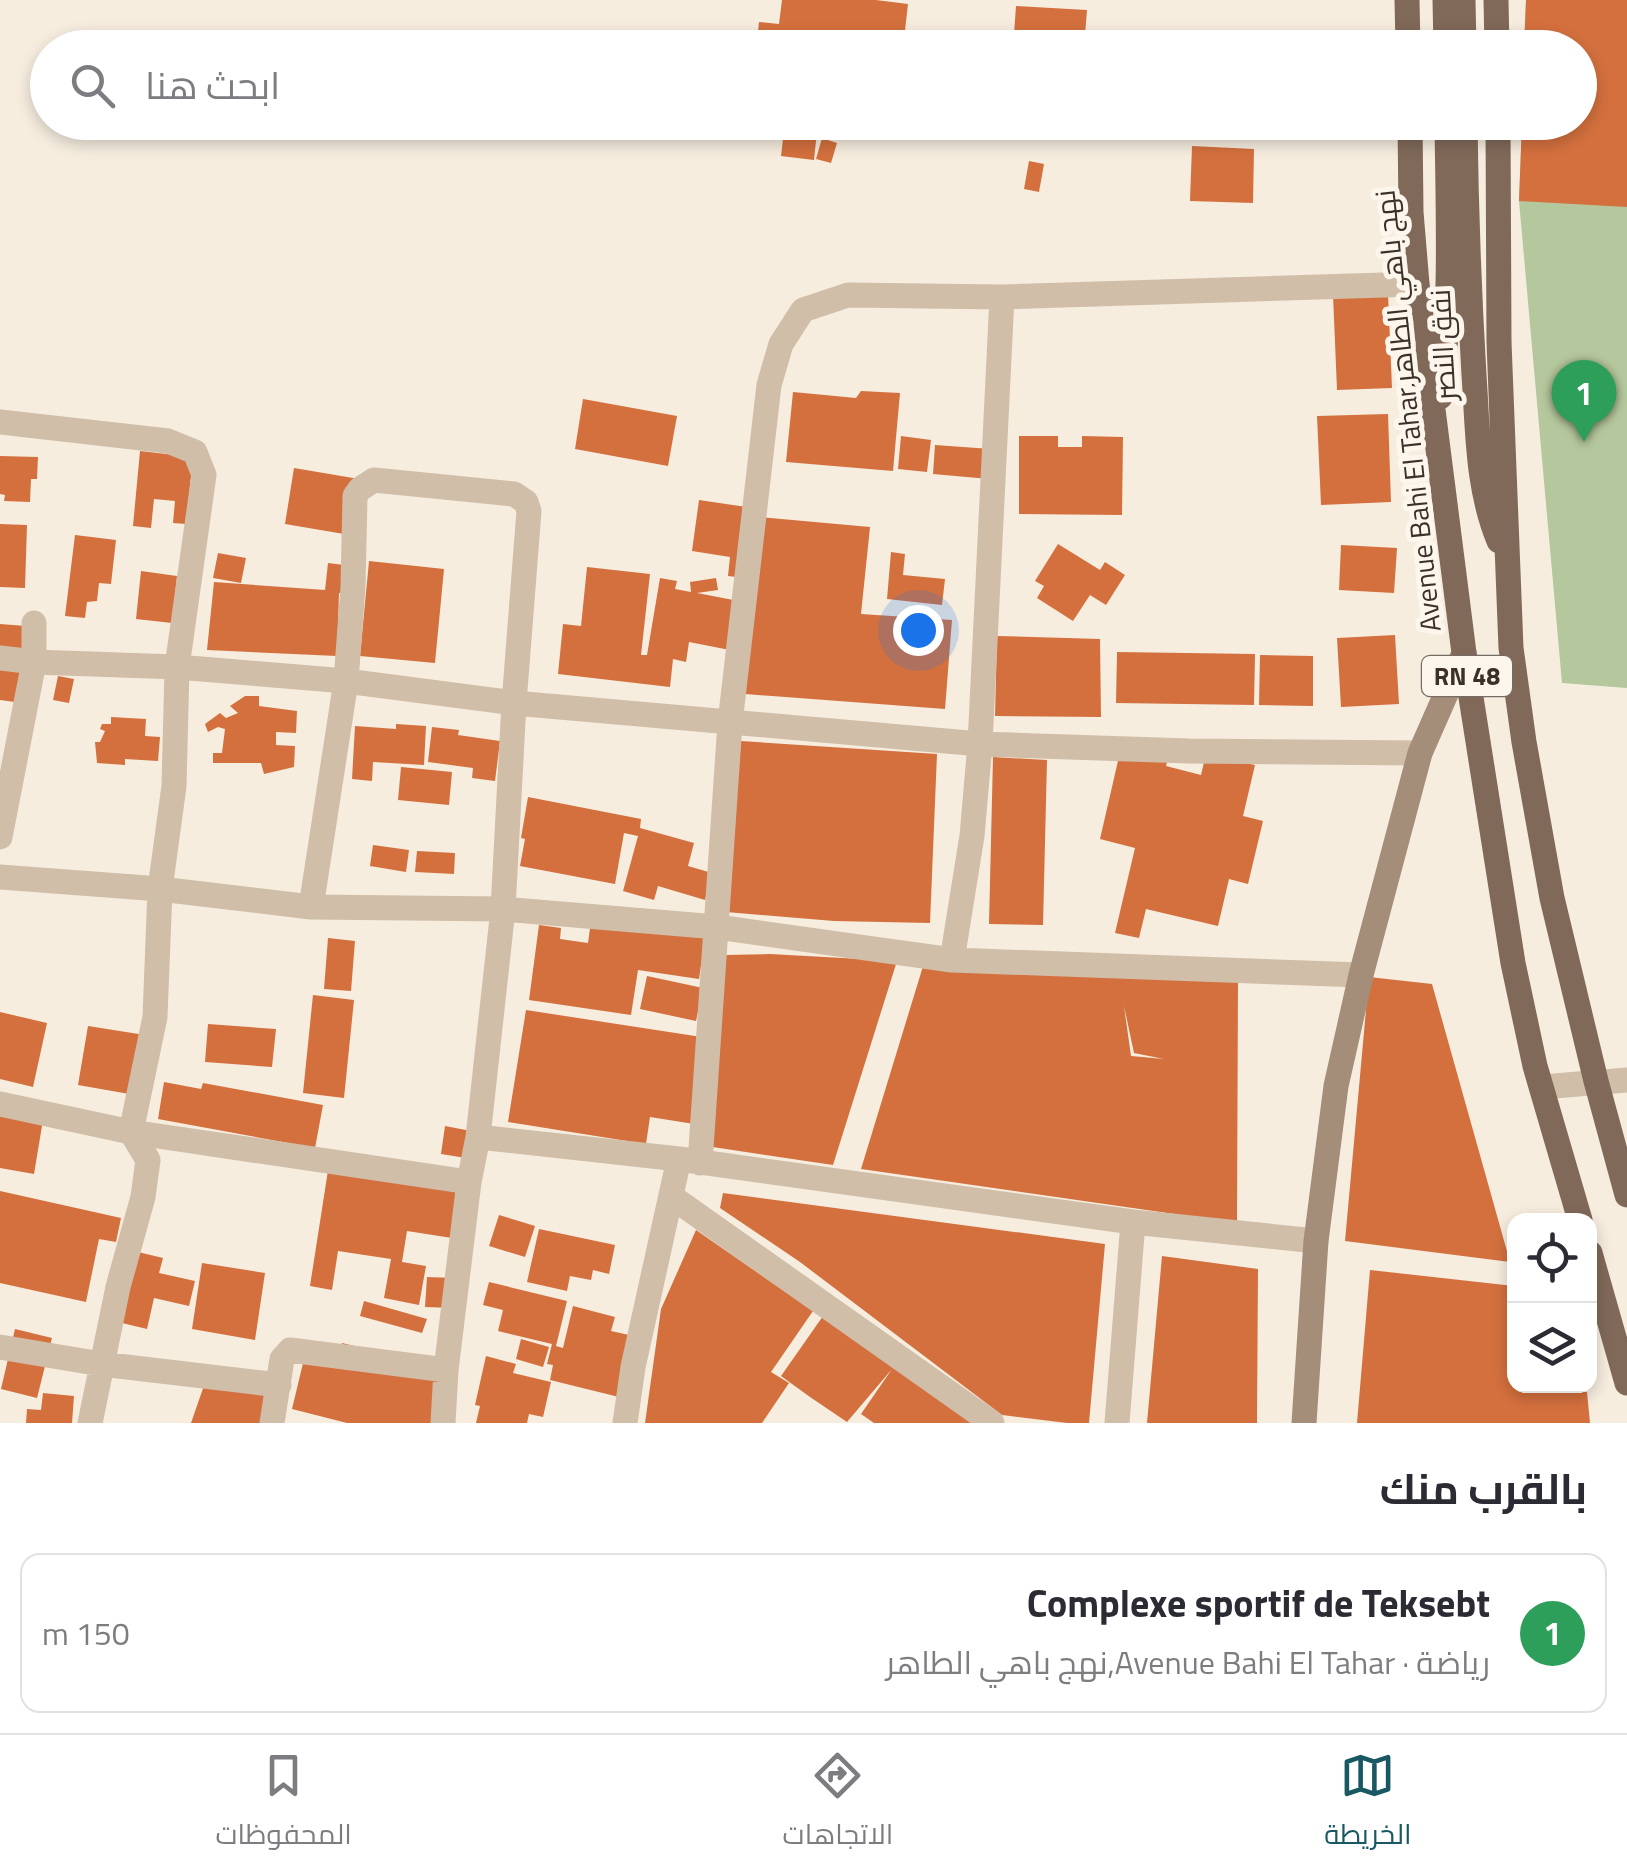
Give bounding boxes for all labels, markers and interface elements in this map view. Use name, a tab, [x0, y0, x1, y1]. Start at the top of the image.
search box	[30, 30, 1597, 140]
text: ابحث هنا	[145, 56, 280, 114]
icon: search	[65, 58, 120, 113]
street label: Avenue Bahi El Tahar,نهج باهي الطاهر	[1362, 188, 1453, 634]
street label: نفق النصر	[1418, 288, 1466, 404]
pin: 1	[1552, 360, 1616, 442]
your location	[893, 605, 944, 656]
road number: RN 48	[1422, 656, 1512, 696]
map controls	[1507, 1213, 1597, 1393]
button: locate	[1507, 1213, 1597, 1303]
button: layers	[1507, 1303, 1597, 1393]
text: بالقرب منك	[1380, 1456, 1587, 1520]
text: Complexe sportif de Teksebt	[1027, 1574, 1490, 1632]
text: 150 m	[42, 1609, 130, 1657]
text: 1	[1544, 1609, 1561, 1657]
text: رياضة · Avenue Bahi El Tahar,نهج باهي الطاهر	[886, 1638, 1490, 1686]
tab: المحفوظات	[215, 1748, 352, 1860]
tab: الاتجاهات	[783, 1748, 893, 1860]
tab: الخريطة	[1324, 1748, 1412, 1860]

